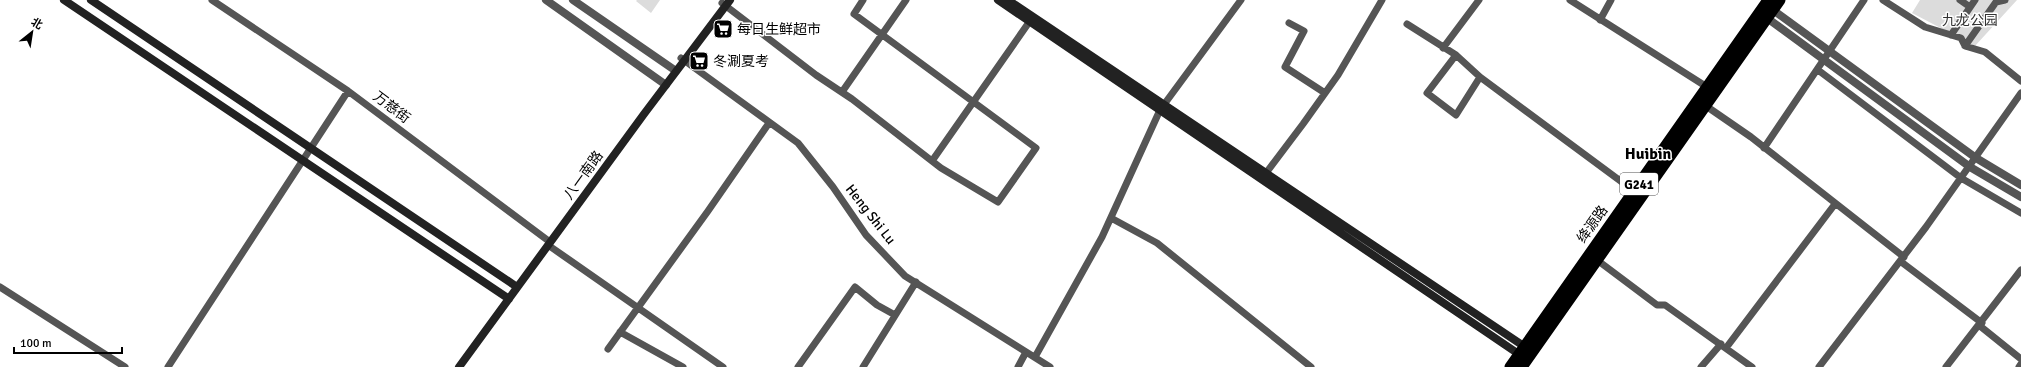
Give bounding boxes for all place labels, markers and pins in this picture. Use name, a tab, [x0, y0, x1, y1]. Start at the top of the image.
supermarket icon: 每日生鲜超市	[712, 18, 734, 40]
place label: 每日生鲜超市	[737, 21, 821, 38]
supermarket icon: 冬涮夏考	[688, 50, 710, 72]
place label: 冬涮夏考	[713, 53, 769, 70]

